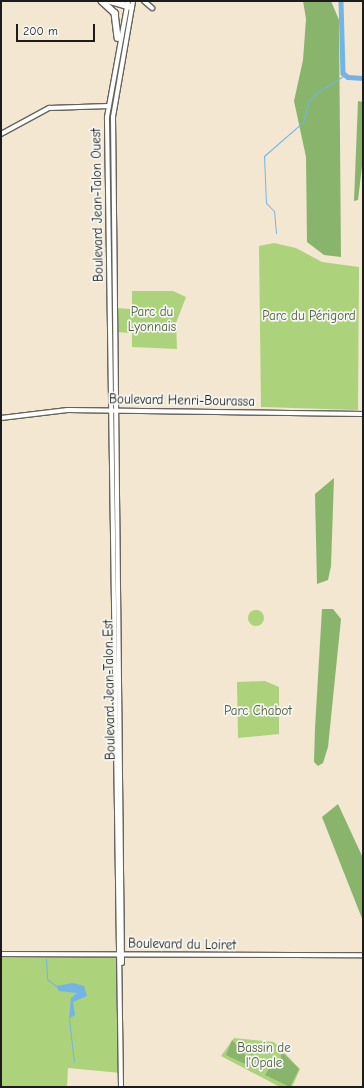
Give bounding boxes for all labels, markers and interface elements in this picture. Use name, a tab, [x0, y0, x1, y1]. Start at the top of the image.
scale bar	[18, 16, 97, 42]
text: 200 m	[23, 24, 58, 38]
street label: Boulevard Jean-Talon Ouest	[89, 128, 107, 282]
park label: Parc du Lyonnais	[128, 305, 176, 336]
park label: Parc du Périgord	[262, 308, 356, 324]
street label: Boulevard Henri-Bourassa	[109, 392, 255, 410]
street label: Boulevard Jean-Talon Est	[101, 620, 119, 760]
park label: Parc Chabot	[224, 703, 292, 719]
street label: Boulevard du Loiret	[128, 936, 236, 954]
park label: Bassin de l'Opale	[237, 1041, 291, 1072]

